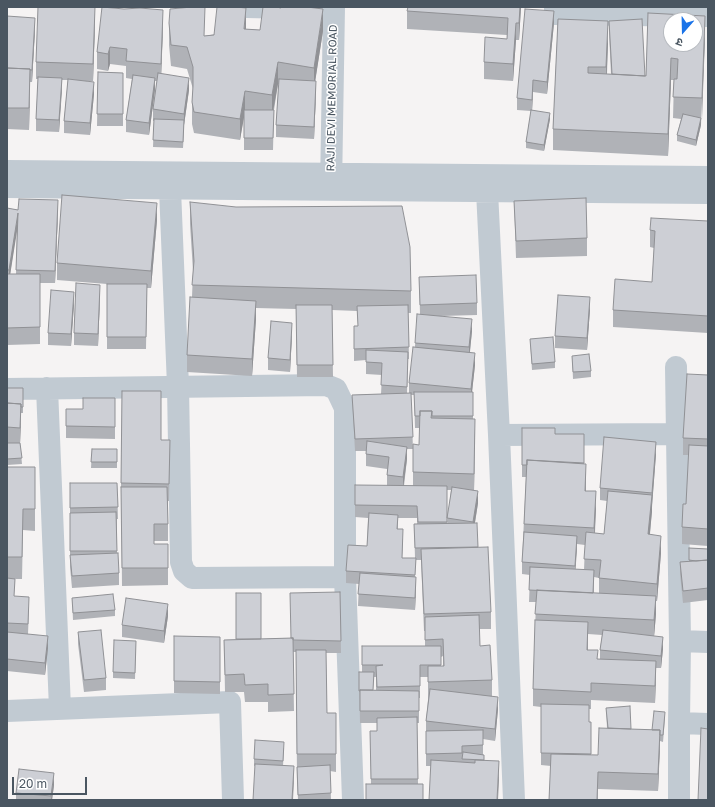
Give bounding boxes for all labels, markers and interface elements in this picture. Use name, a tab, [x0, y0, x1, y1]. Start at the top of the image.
north arrow	[663, 12, 703, 52]
street label: RAJI DEVI MEMORIAL ROAD	[324, 24, 340, 172]
text: उ	[674, 36, 684, 50]
scale bar	[14, 769, 89, 795]
text: 20 m	[19, 776, 47, 791]

